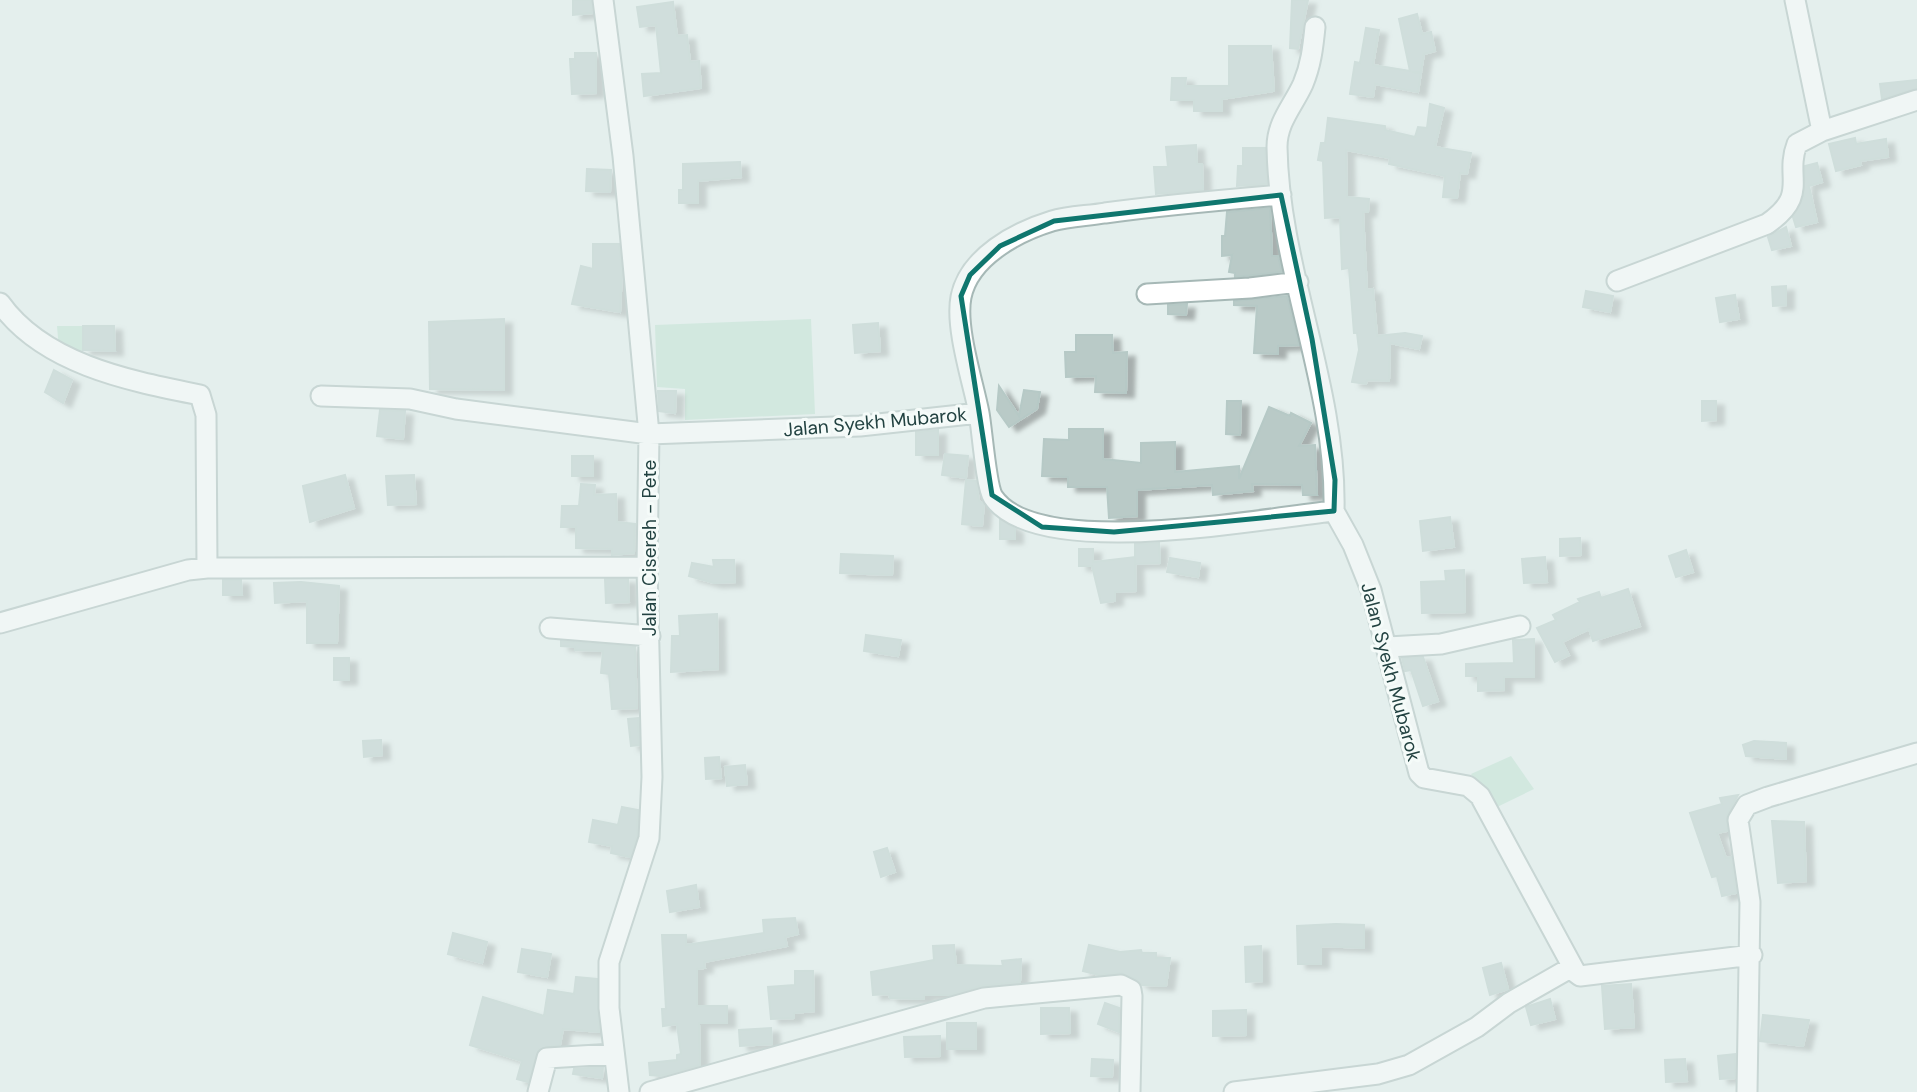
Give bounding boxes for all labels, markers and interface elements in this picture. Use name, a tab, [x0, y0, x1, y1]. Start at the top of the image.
street label: Jalan Syekh Mubarok	[782, 401, 968, 442]
street label: Jalan Cisereh - Pete	[637, 460, 662, 636]
street label: Jalan Syekh Mubarok	[1355, 580, 1427, 765]

